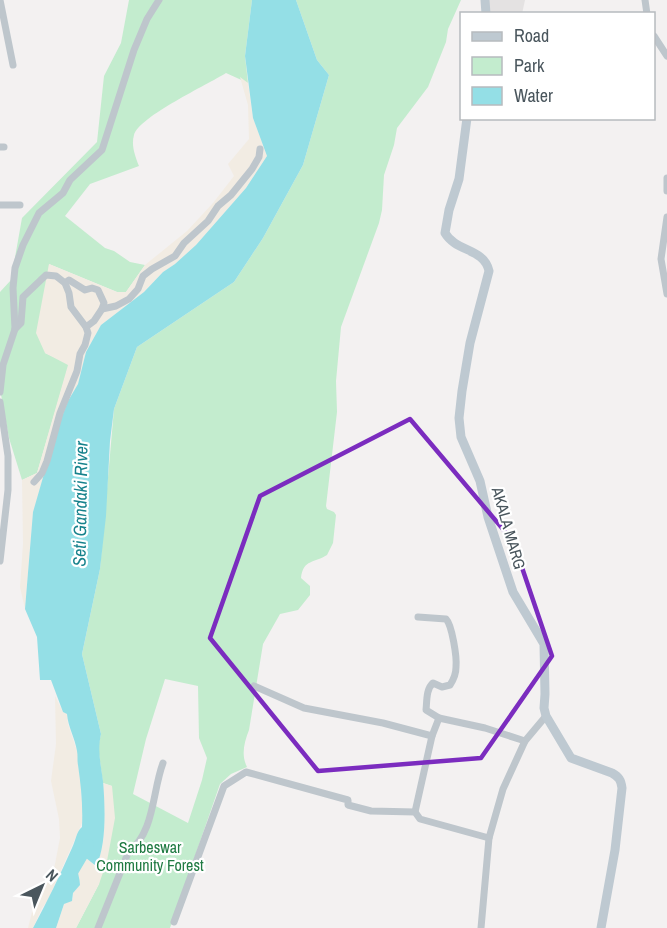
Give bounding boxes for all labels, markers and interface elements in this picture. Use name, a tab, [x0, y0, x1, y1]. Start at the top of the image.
legend	[460, 12, 655, 120]
text: Road	[514, 23, 549, 48]
text: Park	[514, 53, 545, 78]
text: Water	[514, 83, 553, 108]
water label: Seti Gandaki River	[66, 440, 94, 567]
street label: AKALA MARG	[486, 483, 531, 572]
park label: Sarbeswar Community Forest	[96, 836, 204, 876]
north arrow	[12, 856, 72, 916]
text: N	[41, 864, 63, 886]

